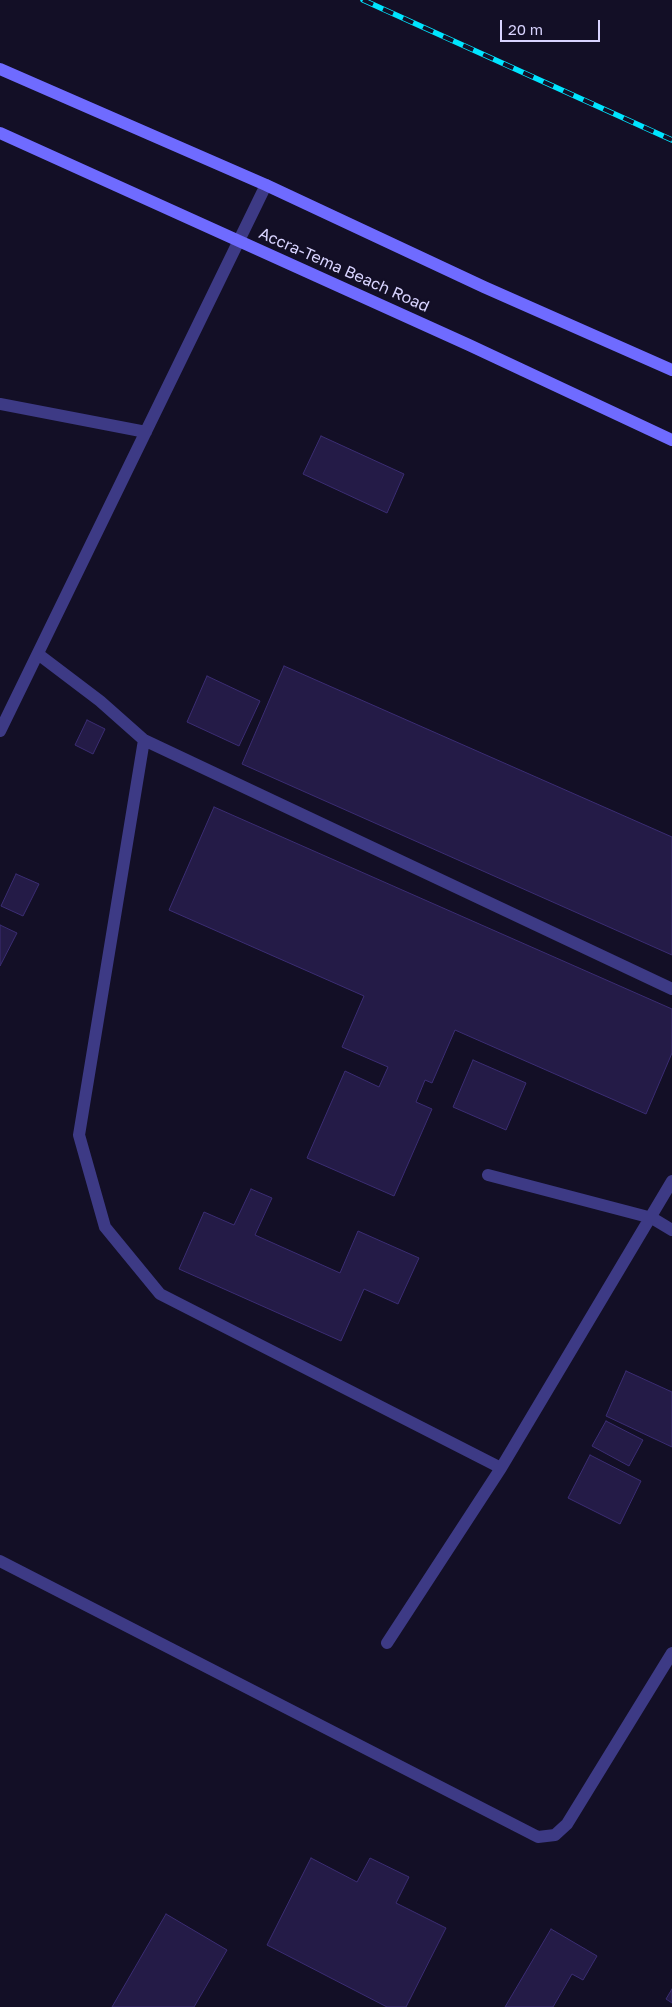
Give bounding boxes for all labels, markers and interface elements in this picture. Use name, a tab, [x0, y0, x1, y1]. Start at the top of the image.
scale bar	[502, 10, 602, 42]
text: 20 m	[508, 20, 543, 38]
street label: Accra-Tema Beach Road	[256, 224, 432, 316]

